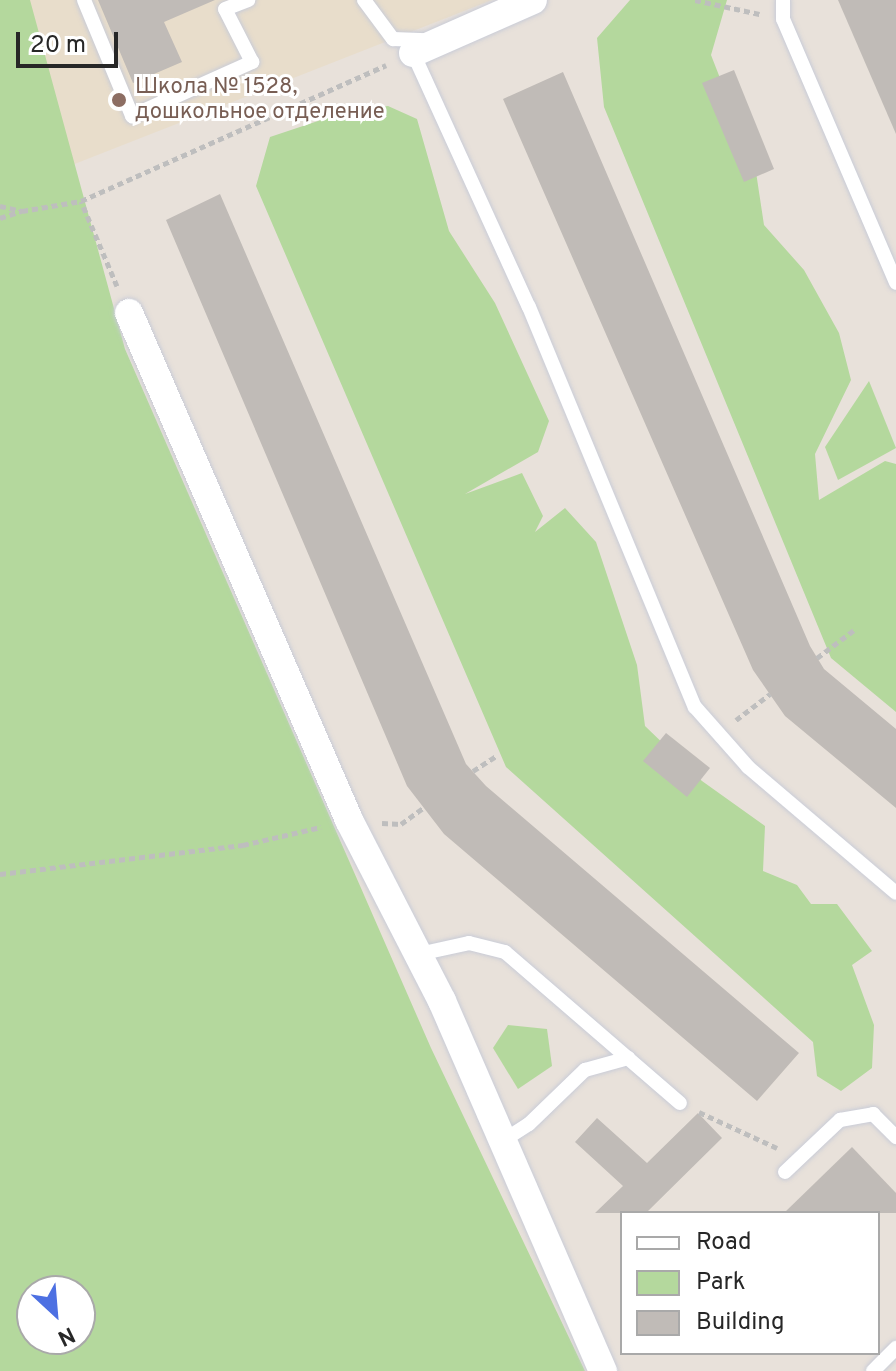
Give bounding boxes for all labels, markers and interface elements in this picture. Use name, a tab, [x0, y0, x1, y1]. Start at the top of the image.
scale bar	[20, 16, 122, 66]
text: 20 m	[30, 31, 86, 61]
place label: Школа № 1528, дошкольное отделение	[135, 74, 385, 126]
marker: Школа № 1528, дошкольное отделение	[110, 91, 128, 109]
legend	[620, 1211, 880, 1355]
text: Road	[696, 1228, 752, 1258]
text: Park	[696, 1268, 746, 1298]
north arrow	[16, 1275, 96, 1355]
text: Building	[696, 1308, 785, 1338]
text: N	[53, 1320, 79, 1351]

